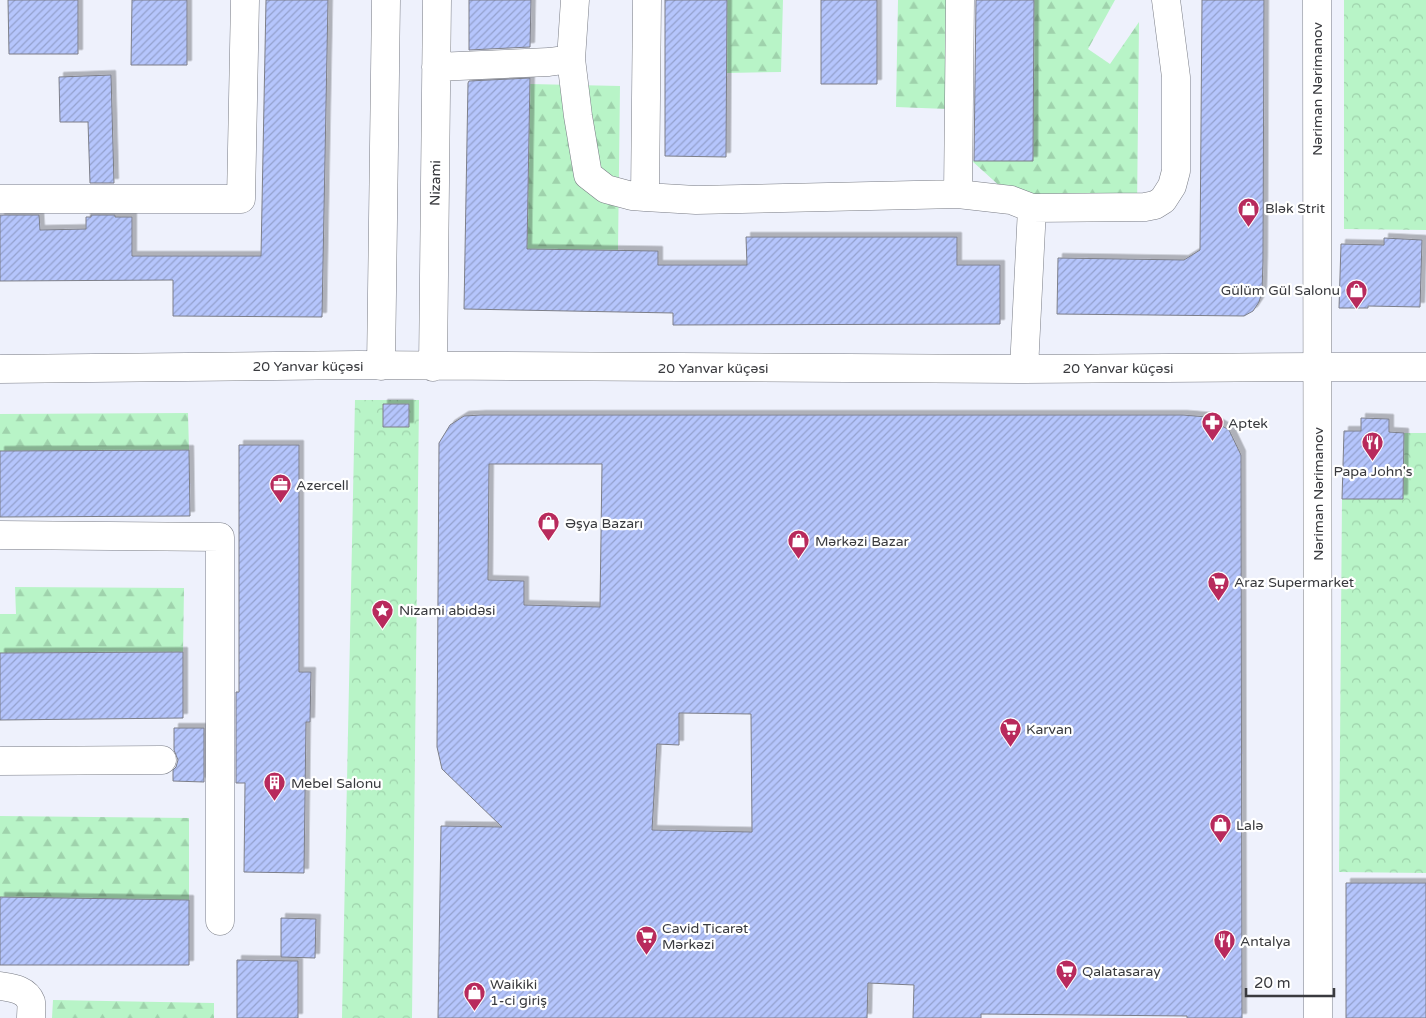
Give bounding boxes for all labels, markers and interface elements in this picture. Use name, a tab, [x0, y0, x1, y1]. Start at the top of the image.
street label: Nəriman Nərimanov	[1309, 22, 1326, 156]
street label: Nizami	[427, 160, 444, 206]
shop icon: Blək Strit	[1237, 196, 1261, 227]
place label: Blək Strit	[1265, 200, 1326, 217]
shop icon: Gülüm Gül Salonu	[1344, 278, 1368, 309]
place label: Gülüm Gül Salonu	[1221, 282, 1340, 299]
street label: 20 Yanvar küçəsi	[252, 358, 364, 375]
street label: 20 Yanvar küçəsi	[657, 360, 769, 377]
street label: 20 Yanvar küçəsi	[1062, 360, 1174, 377]
pharmacy icon: Aptek	[1200, 411, 1224, 442]
place label: Aptek	[1228, 415, 1268, 432]
street label: Nəriman Nərimanov	[1310, 427, 1327, 561]
restaurant icon: Papa John's	[1361, 431, 1385, 462]
place label: Papa John's	[1333, 463, 1413, 480]
office icon: Azercell	[268, 473, 292, 504]
place label: Azercell	[296, 477, 349, 494]
shop icon: Əşya Bazarı	[537, 511, 561, 542]
place label: Əşya Bazarı	[565, 515, 643, 532]
shop icon: Mərkəzi Bazar	[787, 529, 811, 560]
place label: Mərkəzi Bazar	[815, 533, 910, 550]
supermarket icon: Araz Supermarket	[1206, 570, 1230, 601]
place label: Araz Supermarket	[1234, 574, 1355, 591]
place icon: Nizami abidәsi	[371, 598, 395, 629]
place label: Nizami abidәsi	[399, 602, 495, 619]
supermarket icon: Karvan	[998, 717, 1022, 748]
place label: Karvan	[1026, 721, 1072, 738]
building icon: Mebel Salonu	[263, 771, 287, 802]
place label: Mebel Salonu	[291, 775, 382, 792]
shop icon: Lalə	[1208, 813, 1232, 844]
place label: Lalə	[1236, 817, 1263, 834]
place label: Cavid Ticarət Mərkəzi	[662, 920, 749, 953]
supermarket icon: Cavid Ticarət Mərkəzi	[634, 924, 658, 955]
restaurant icon: Antalya	[1212, 929, 1236, 960]
place label: Antalya	[1240, 933, 1291, 950]
supermarket icon: Qalatasaray	[1054, 959, 1078, 990]
place label: Qalatasaray	[1082, 963, 1161, 980]
scale bar	[1246, 966, 1334, 998]
text: 20 m	[1254, 974, 1291, 992]
place label: Waikiki 1-ci giriş	[490, 976, 547, 1009]
shop icon: Waikiki 1-ci giriş	[462, 980, 486, 1011]

